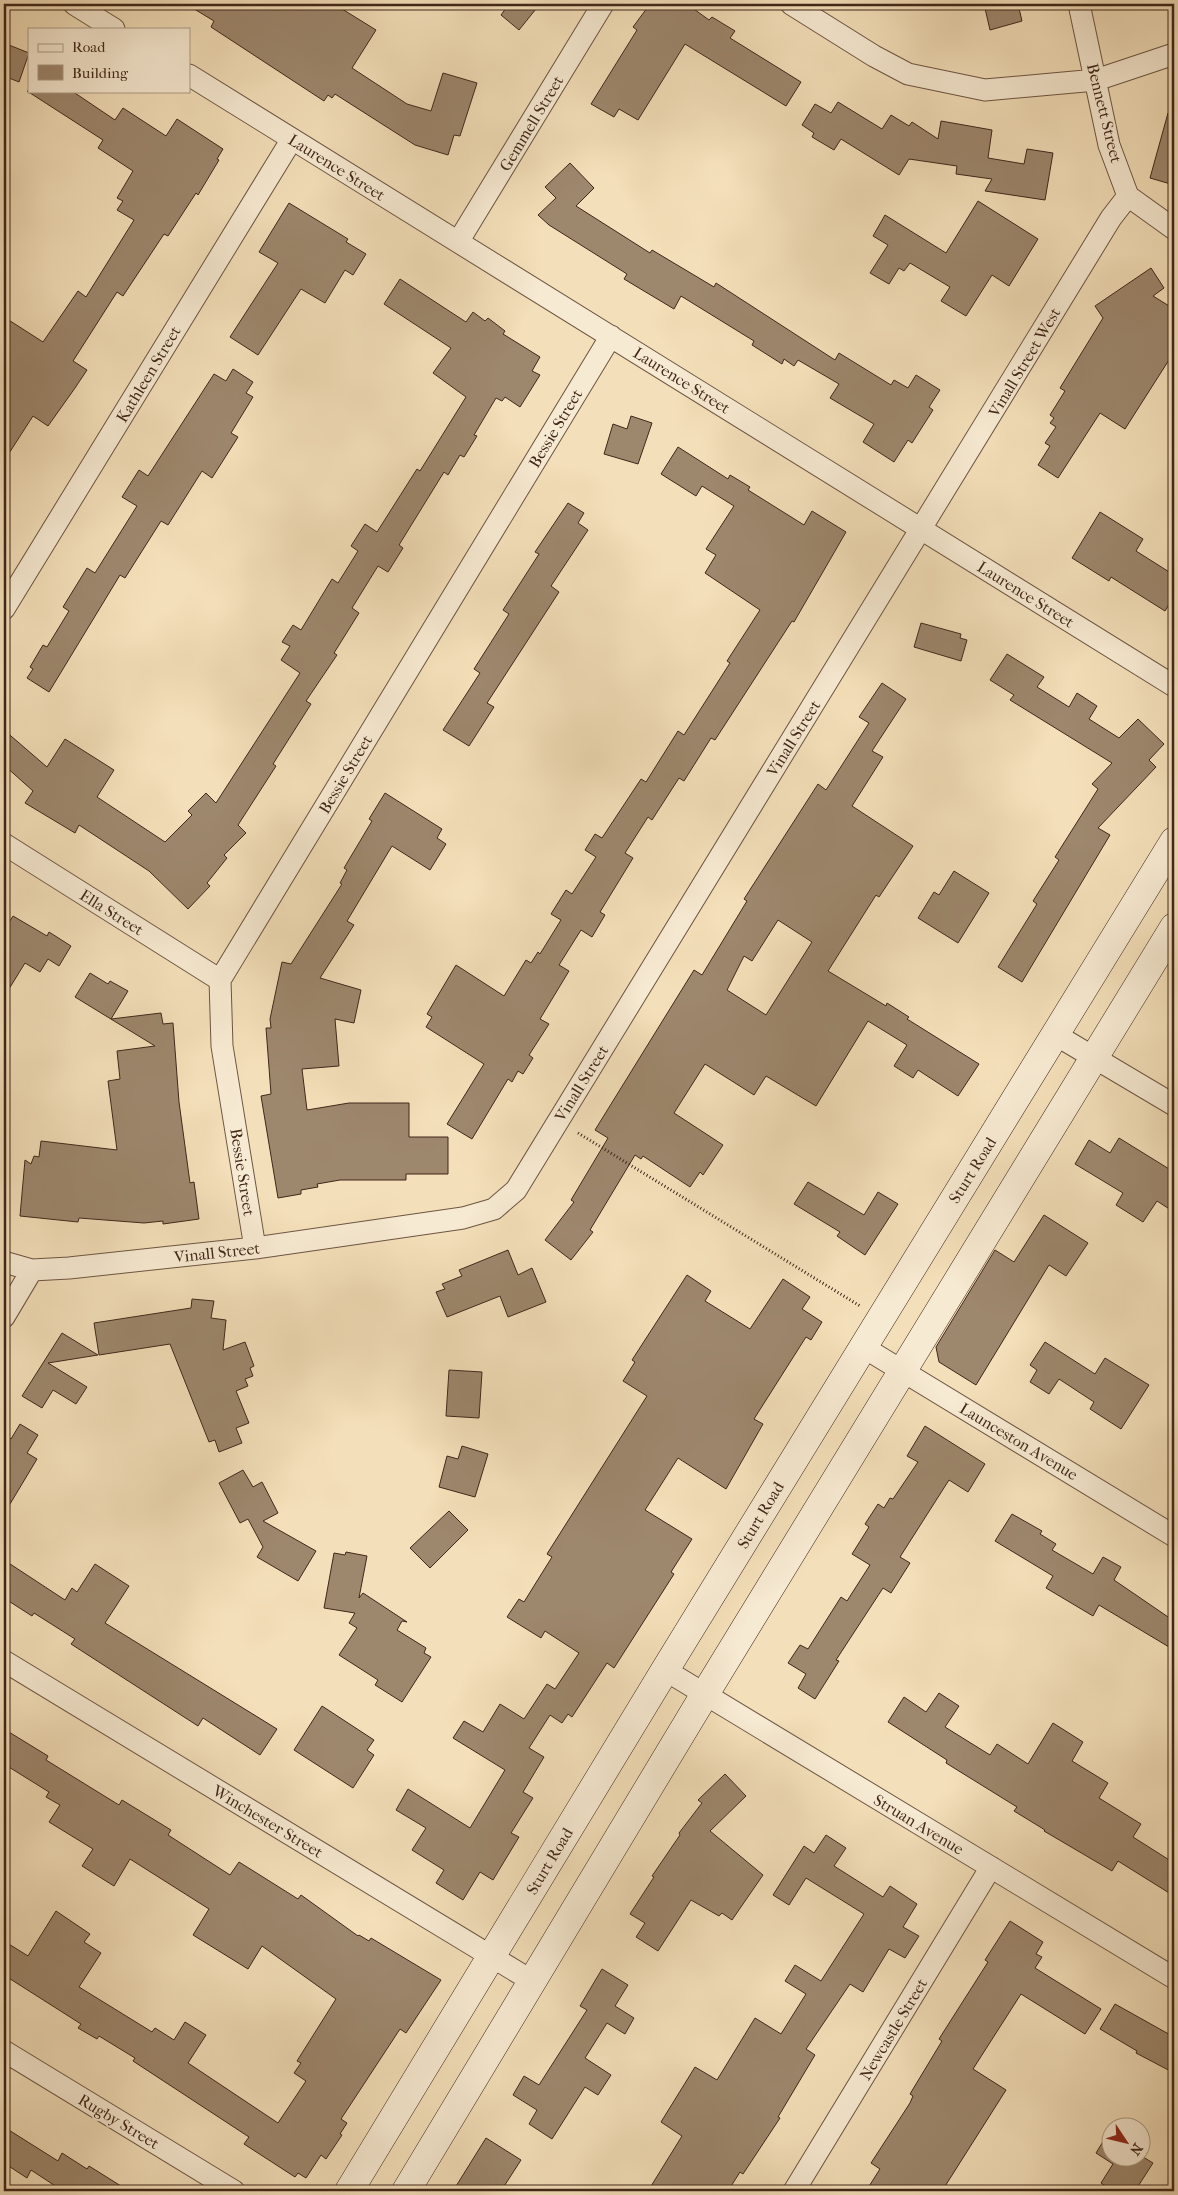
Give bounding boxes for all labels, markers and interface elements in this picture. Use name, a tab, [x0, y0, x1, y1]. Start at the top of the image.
legend	[28, 28, 190, 92]
text: Road	[72, 38, 106, 56]
street label: Bennett Street	[1083, 61, 1126, 165]
text: Building	[72, 64, 129, 82]
street label: Gemmell Street	[495, 72, 568, 174]
street label: Laurence Street	[285, 130, 389, 205]
street label: Vinall Street West	[984, 304, 1065, 421]
street label: Kathleen Street	[112, 322, 185, 426]
street label: Laurence Street	[630, 343, 734, 418]
street label: Bessie Street	[525, 385, 586, 471]
street label: Laurence Street	[974, 557, 1078, 632]
street label: Vinall Street	[762, 696, 824, 781]
street label: Bessie Street	[315, 731, 376, 817]
street label: Ella Street	[76, 885, 147, 940]
street label: Vinall Street	[550, 1041, 612, 1126]
street label: Bessie Street	[226, 1127, 259, 1217]
street label: Sturt Road	[945, 1133, 1000, 1207]
street label: Vinall Street	[172, 1239, 261, 1267]
street label: Launceston Avenue	[956, 1399, 1081, 1484]
street label: Sturt Road	[733, 1478, 788, 1552]
street label: Winchester Street	[208, 1780, 327, 1862]
street label: Struan Avenue	[870, 1790, 967, 1859]
street label: Sturt Road	[522, 1824, 577, 1898]
street label: Newcastle Street	[856, 1975, 931, 2084]
street label: Rugby Street	[75, 2090, 163, 2153]
north arrow	[1100, 2118, 1150, 2168]
text: N	[1126, 2140, 1146, 2159]

